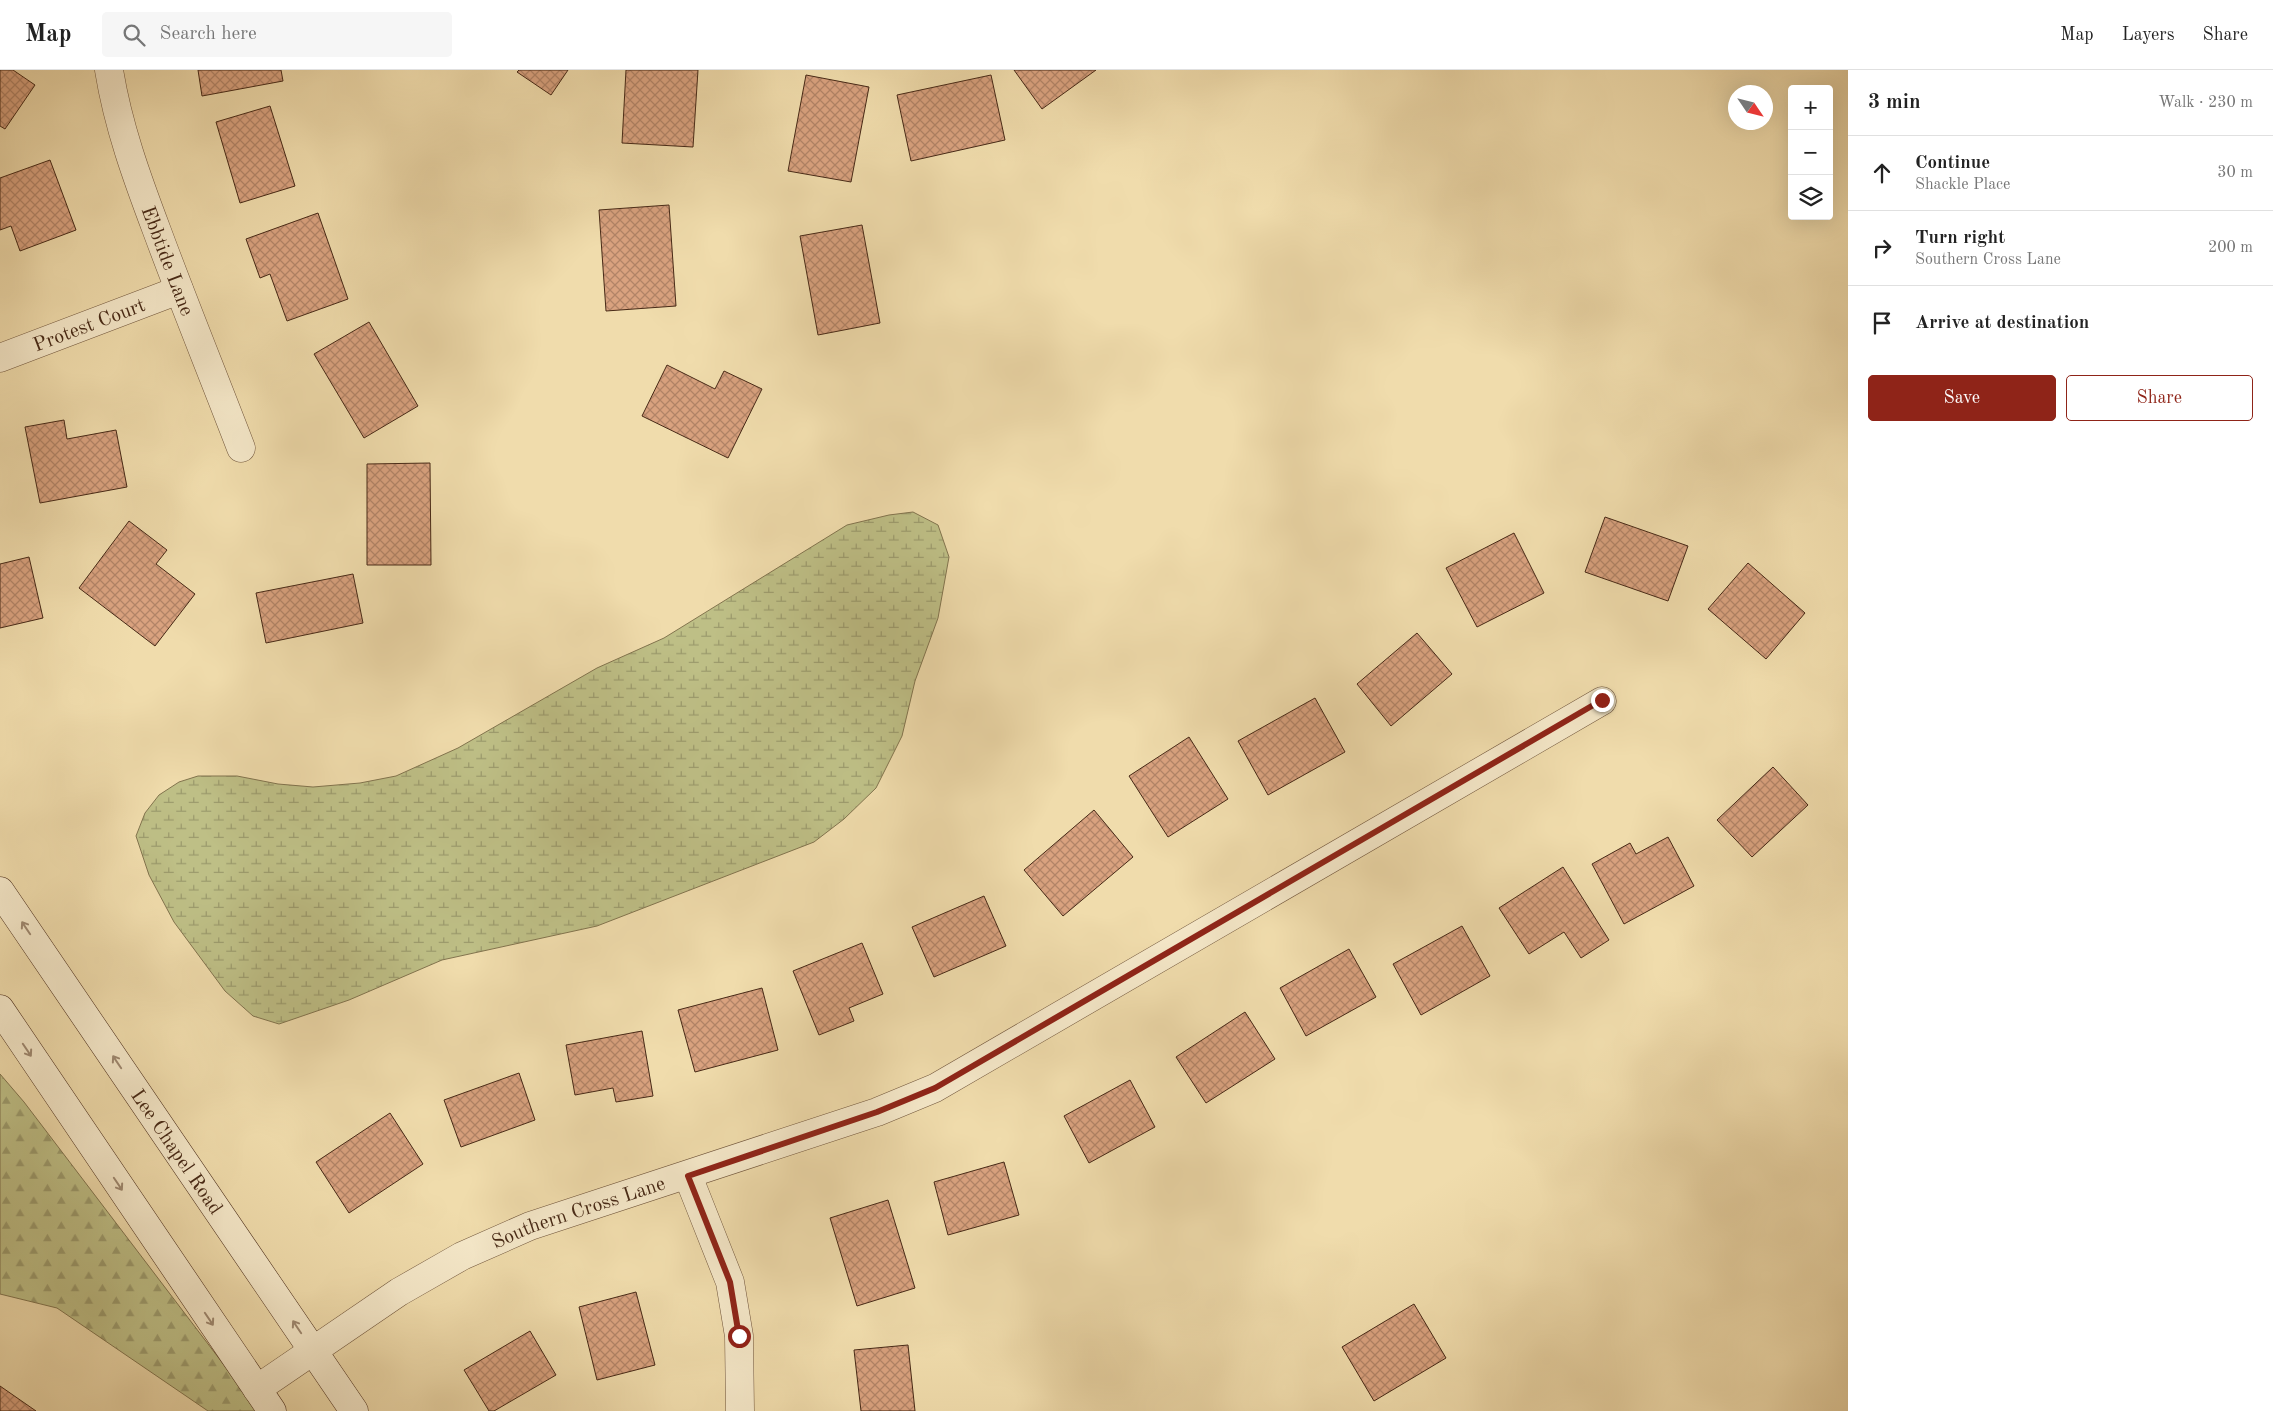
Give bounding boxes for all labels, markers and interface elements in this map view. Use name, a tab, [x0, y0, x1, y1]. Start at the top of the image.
search box	[102, 12, 452, 57]
icon: search	[120, 21, 148, 49]
text: Map	[25, 23, 72, 47]
text: Search here	[160, 25, 257, 44]
text: Map	[2060, 26, 2094, 44]
text: Layers	[2122, 26, 2174, 44]
text: Share	[2202, 26, 2248, 44]
north arrow	[1728, 85, 1773, 130]
map controls	[1788, 85, 1833, 220]
button: +	[1788, 85, 1833, 130]
text: 3 min	[1868, 92, 1921, 113]
text: Walk · 230 m	[2158, 95, 2253, 111]
button: −	[1788, 130, 1833, 175]
text: Continue	[1915, 154, 1990, 173]
icon: ahead	[1868, 159, 1896, 187]
text: 30 m	[2217, 165, 2253, 181]
button: layers	[1788, 175, 1833, 220]
text: Shackle Place	[1915, 177, 2010, 193]
street label: Ebbtide Lane	[137, 204, 196, 319]
text: Turn right	[1915, 229, 2005, 248]
icon: right	[1868, 234, 1896, 262]
text: 200 m	[2208, 240, 2253, 256]
text: Southern Cross Lane	[1915, 252, 2061, 268]
street label: Protest Court	[31, 296, 148, 357]
icon: arrive	[1868, 309, 1896, 337]
text: Arrive at destination	[1915, 314, 2089, 333]
button: Save	[1868, 375, 2056, 421]
button: Share	[2066, 375, 2253, 421]
route end	[1591, 689, 1614, 712]
one-way arrow	[21, 921, 31, 935]
one-way arrow	[22, 1042, 32, 1056]
one-way arrow	[112, 1056, 122, 1070]
street label: Lee Chapel Road	[126, 1086, 225, 1219]
street label: Southern Cross Lane	[489, 1174, 668, 1254]
one-way arrow	[113, 1177, 123, 1191]
one-way arrow	[204, 1312, 214, 1326]
one-way arrow	[292, 1321, 302, 1335]
route start	[728, 1325, 751, 1348]

